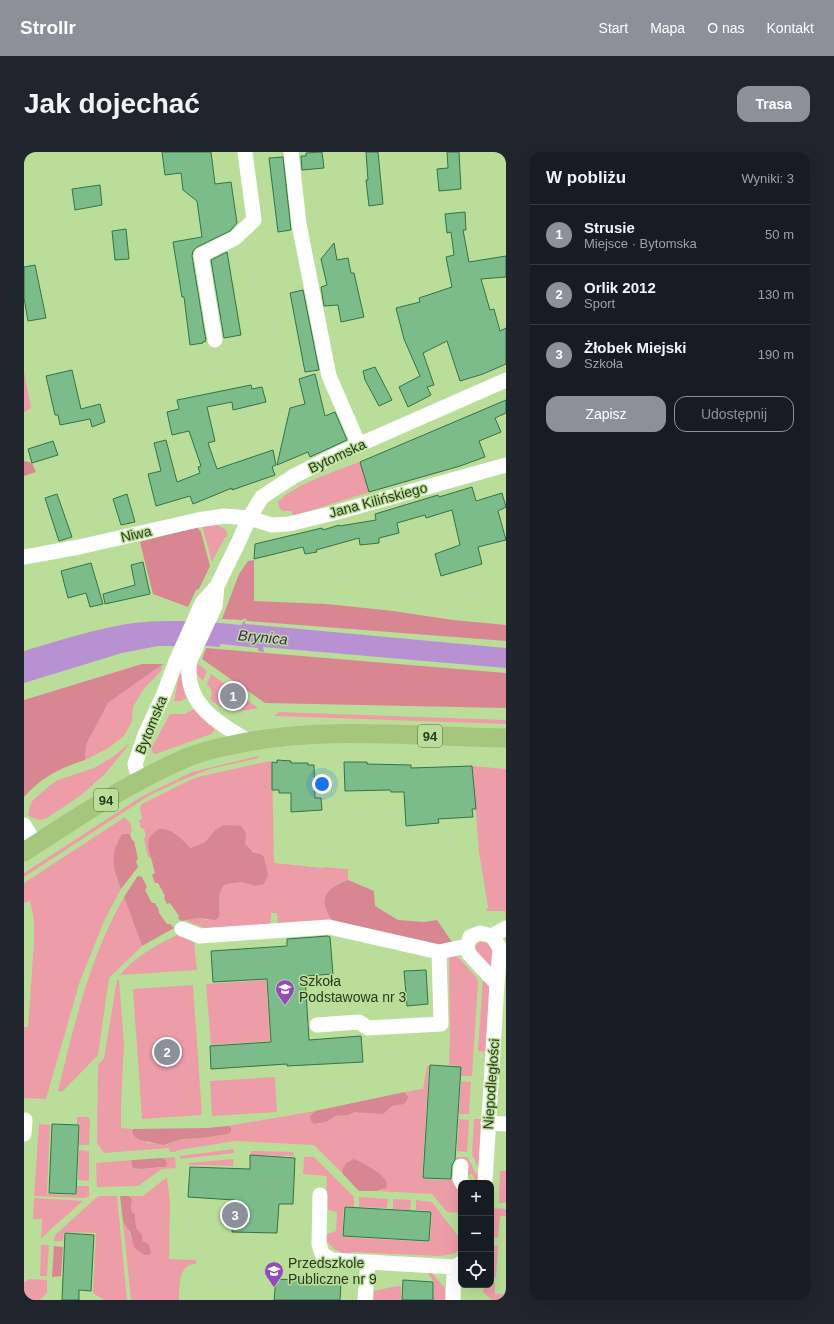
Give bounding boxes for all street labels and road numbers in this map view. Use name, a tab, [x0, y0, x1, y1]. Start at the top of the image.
street label: Bytomska	[306, 436, 368, 476]
street label: Jana Kilińskiego	[327, 479, 429, 521]
street label: Niwa	[119, 523, 153, 545]
street label: Bytomska	[132, 693, 170, 756]
road number: 94	[418, 725, 442, 747]
road number: 94	[94, 789, 118, 811]
street label: Niepodległości	[480, 1038, 502, 1130]

